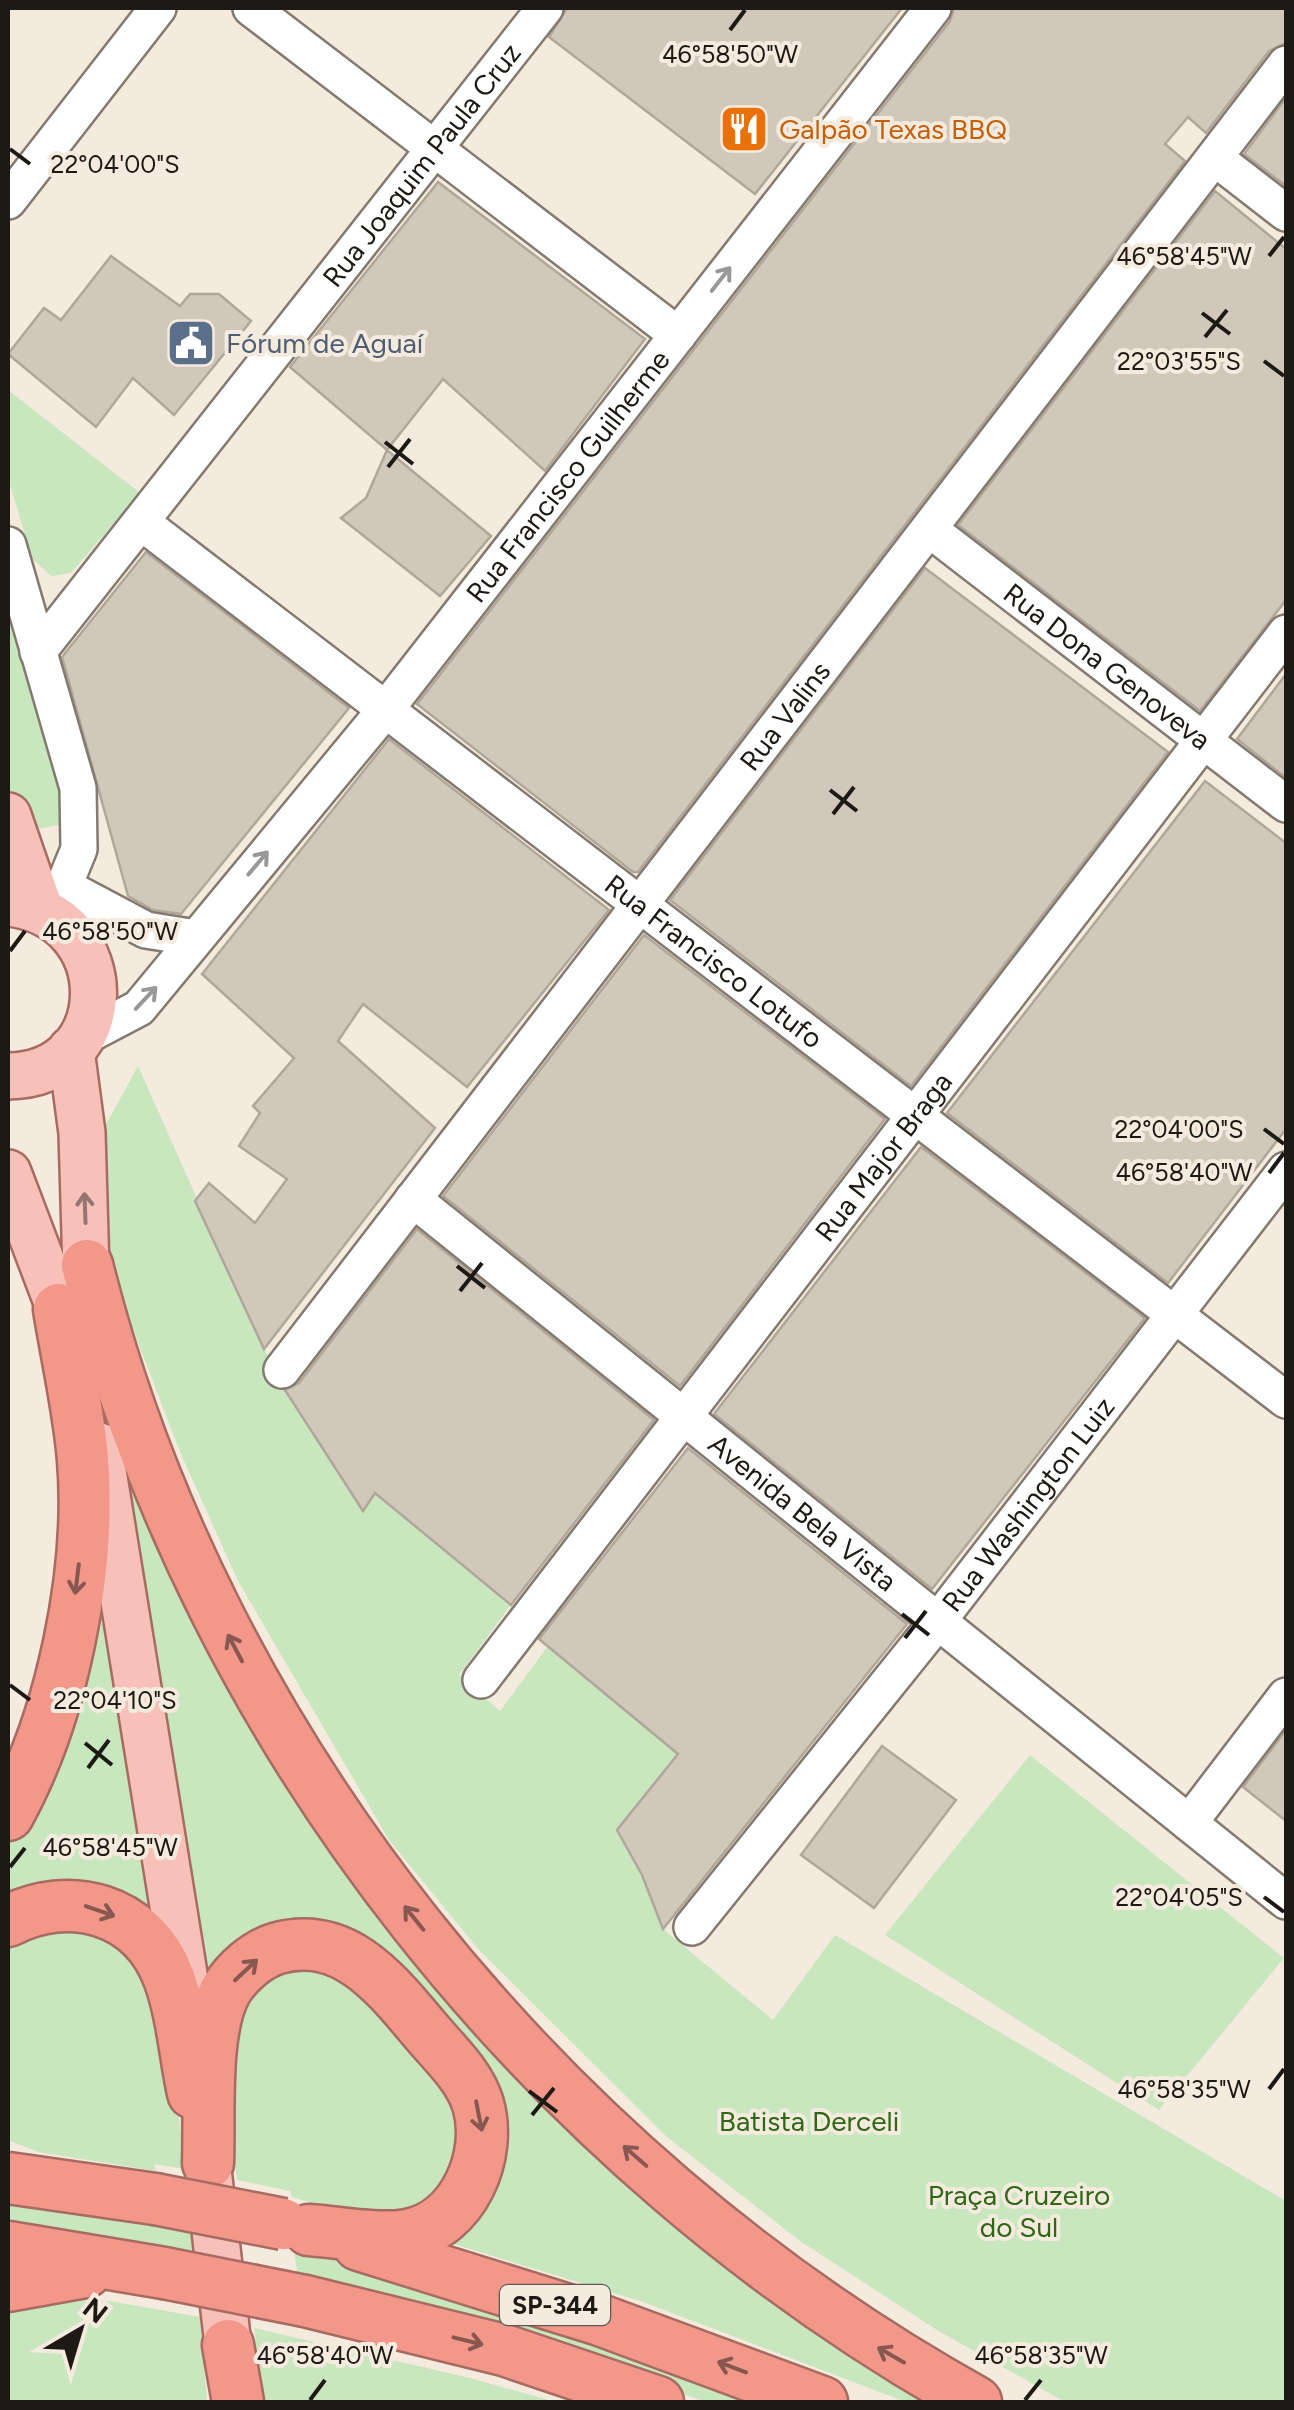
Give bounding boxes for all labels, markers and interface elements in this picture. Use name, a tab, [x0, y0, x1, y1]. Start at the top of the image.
street label: Rua Joaquim Paula Cruz	[315, 36, 528, 293]
text: 46°58'50"W	[662, 39, 798, 69]
restaurant icon: Galpão Texas BBQ	[718, 103, 770, 155]
place label: Galpão Texas BBQ	[779, 112, 1007, 146]
text: 22°04'00"S	[50, 149, 180, 179]
text: 46°58'45"W	[1116, 241, 1252, 271]
one-way arrow	[711, 266, 732, 293]
public building icon: Fórum de Aguaí	[165, 317, 217, 369]
place label: Fórum de Aguaí	[226, 326, 425, 360]
street label: Rua Francisco Guilherme	[459, 343, 677, 609]
text: 22°03'55"S	[1117, 346, 1241, 376]
street label: Rua Dona Genoveva	[997, 576, 1218, 757]
street label: Rua Valins	[732, 655, 837, 777]
one-way arrow	[247, 850, 269, 876]
street label: Rua Francisco Lotufo	[598, 867, 830, 1056]
text: 46°58'50"W	[42, 916, 178, 946]
one-way arrow	[134, 986, 157, 1011]
street label: Rua Major Braga	[808, 1066, 959, 1248]
text: 22°04'00"S	[1114, 1114, 1244, 1144]
text: 46°58'40"W	[1115, 1157, 1253, 1187]
one-way arrow	[75, 1192, 94, 1224]
street label: Rua Washington Luiz	[935, 1390, 1121, 1618]
street label: Avenida Bela Vista	[702, 1427, 903, 1598]
one-way arrow	[67, 1563, 86, 1595]
one-way arrow	[225, 1633, 244, 1663]
text: 22°04'10"S	[53, 1685, 177, 1715]
text: 46°58'45"W	[42, 1832, 178, 1862]
text: 22°04'05"S	[1115, 1882, 1243, 1912]
one-way arrow	[84, 1903, 115, 1921]
one-way arrow	[403, 1906, 425, 1932]
one-way arrow	[232, 1959, 258, 1983]
text: 46°58'35"W	[1117, 2074, 1251, 2104]
one-way arrow	[470, 2099, 489, 2132]
park label: Batista Derceli	[719, 2104, 899, 2138]
one-way arrow	[623, 2144, 648, 2167]
park label: Praça Cruzeiro do Sul	[928, 2178, 1110, 2244]
north arrow	[30, 2280, 130, 2380]
road number: SP-344	[500, 2285, 610, 2325]
text: N	[76, 2290, 114, 2330]
one-way arrow	[452, 2333, 483, 2352]
text: 46°58'40"W	[256, 2340, 394, 2370]
text: 46°58'35"W	[974, 2340, 1108, 2370]
one-way arrow	[878, 2345, 906, 2365]
one-way arrow	[717, 2356, 747, 2374]

